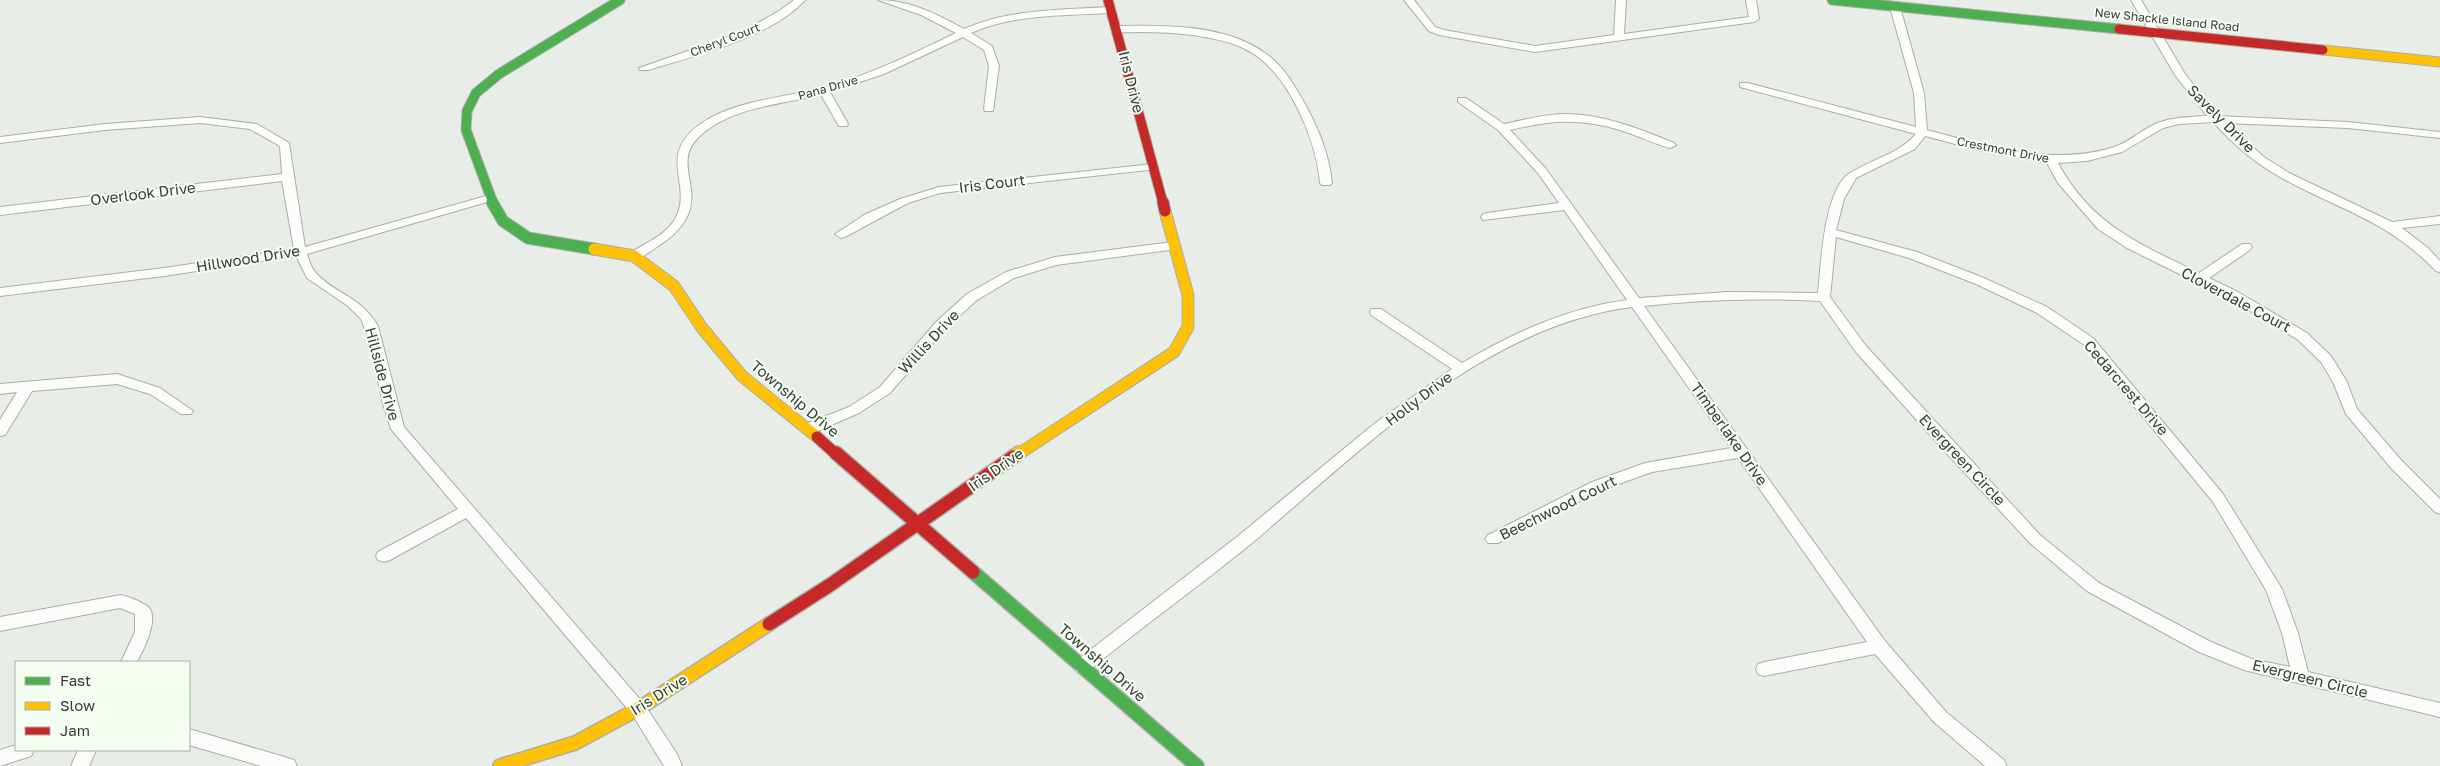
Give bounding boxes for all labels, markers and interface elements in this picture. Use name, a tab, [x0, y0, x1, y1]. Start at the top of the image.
street label: New Shackle Island Road	[2094, 4, 2240, 35]
street label: Cheryl Court	[688, 19, 762, 60]
street label: Iris Drive	[1116, 49, 1148, 115]
street label: Pana Drive	[796, 72, 859, 103]
street label: Savely Drive	[2184, 81, 2260, 156]
street label: Crestmont Drive	[1956, 133, 2050, 166]
street label: Iris Court	[958, 170, 1026, 196]
street label: Overlook Drive	[89, 178, 197, 208]
street label: Hillwood Drive	[195, 241, 301, 275]
street label: Cloverdale Court	[2179, 263, 2294, 336]
street label: Willis Drive	[894, 305, 963, 377]
street label: Hillside Drive	[362, 325, 404, 423]
street label: Cedarcrest Drive	[2081, 336, 2173, 439]
street label: Township Drive	[748, 356, 844, 441]
street label: Holly Drive	[1381, 367, 1456, 429]
street label: Timberlake Drive	[1688, 379, 1772, 489]
street label: Evergreen Circle	[1916, 410, 2010, 509]
street label: Iris Drive	[964, 443, 1027, 495]
street label: Beechwood Court	[1496, 471, 1619, 543]
street label: Township Drive	[1055, 620, 1150, 705]
street label: Evergreen Circle	[2251, 655, 2370, 701]
legend	[15, 661, 190, 751]
street label: Iris Drive	[627, 670, 690, 719]
text: Fast	[60, 671, 91, 689]
text: Slow	[60, 696, 95, 714]
text: Jam	[60, 721, 90, 739]

